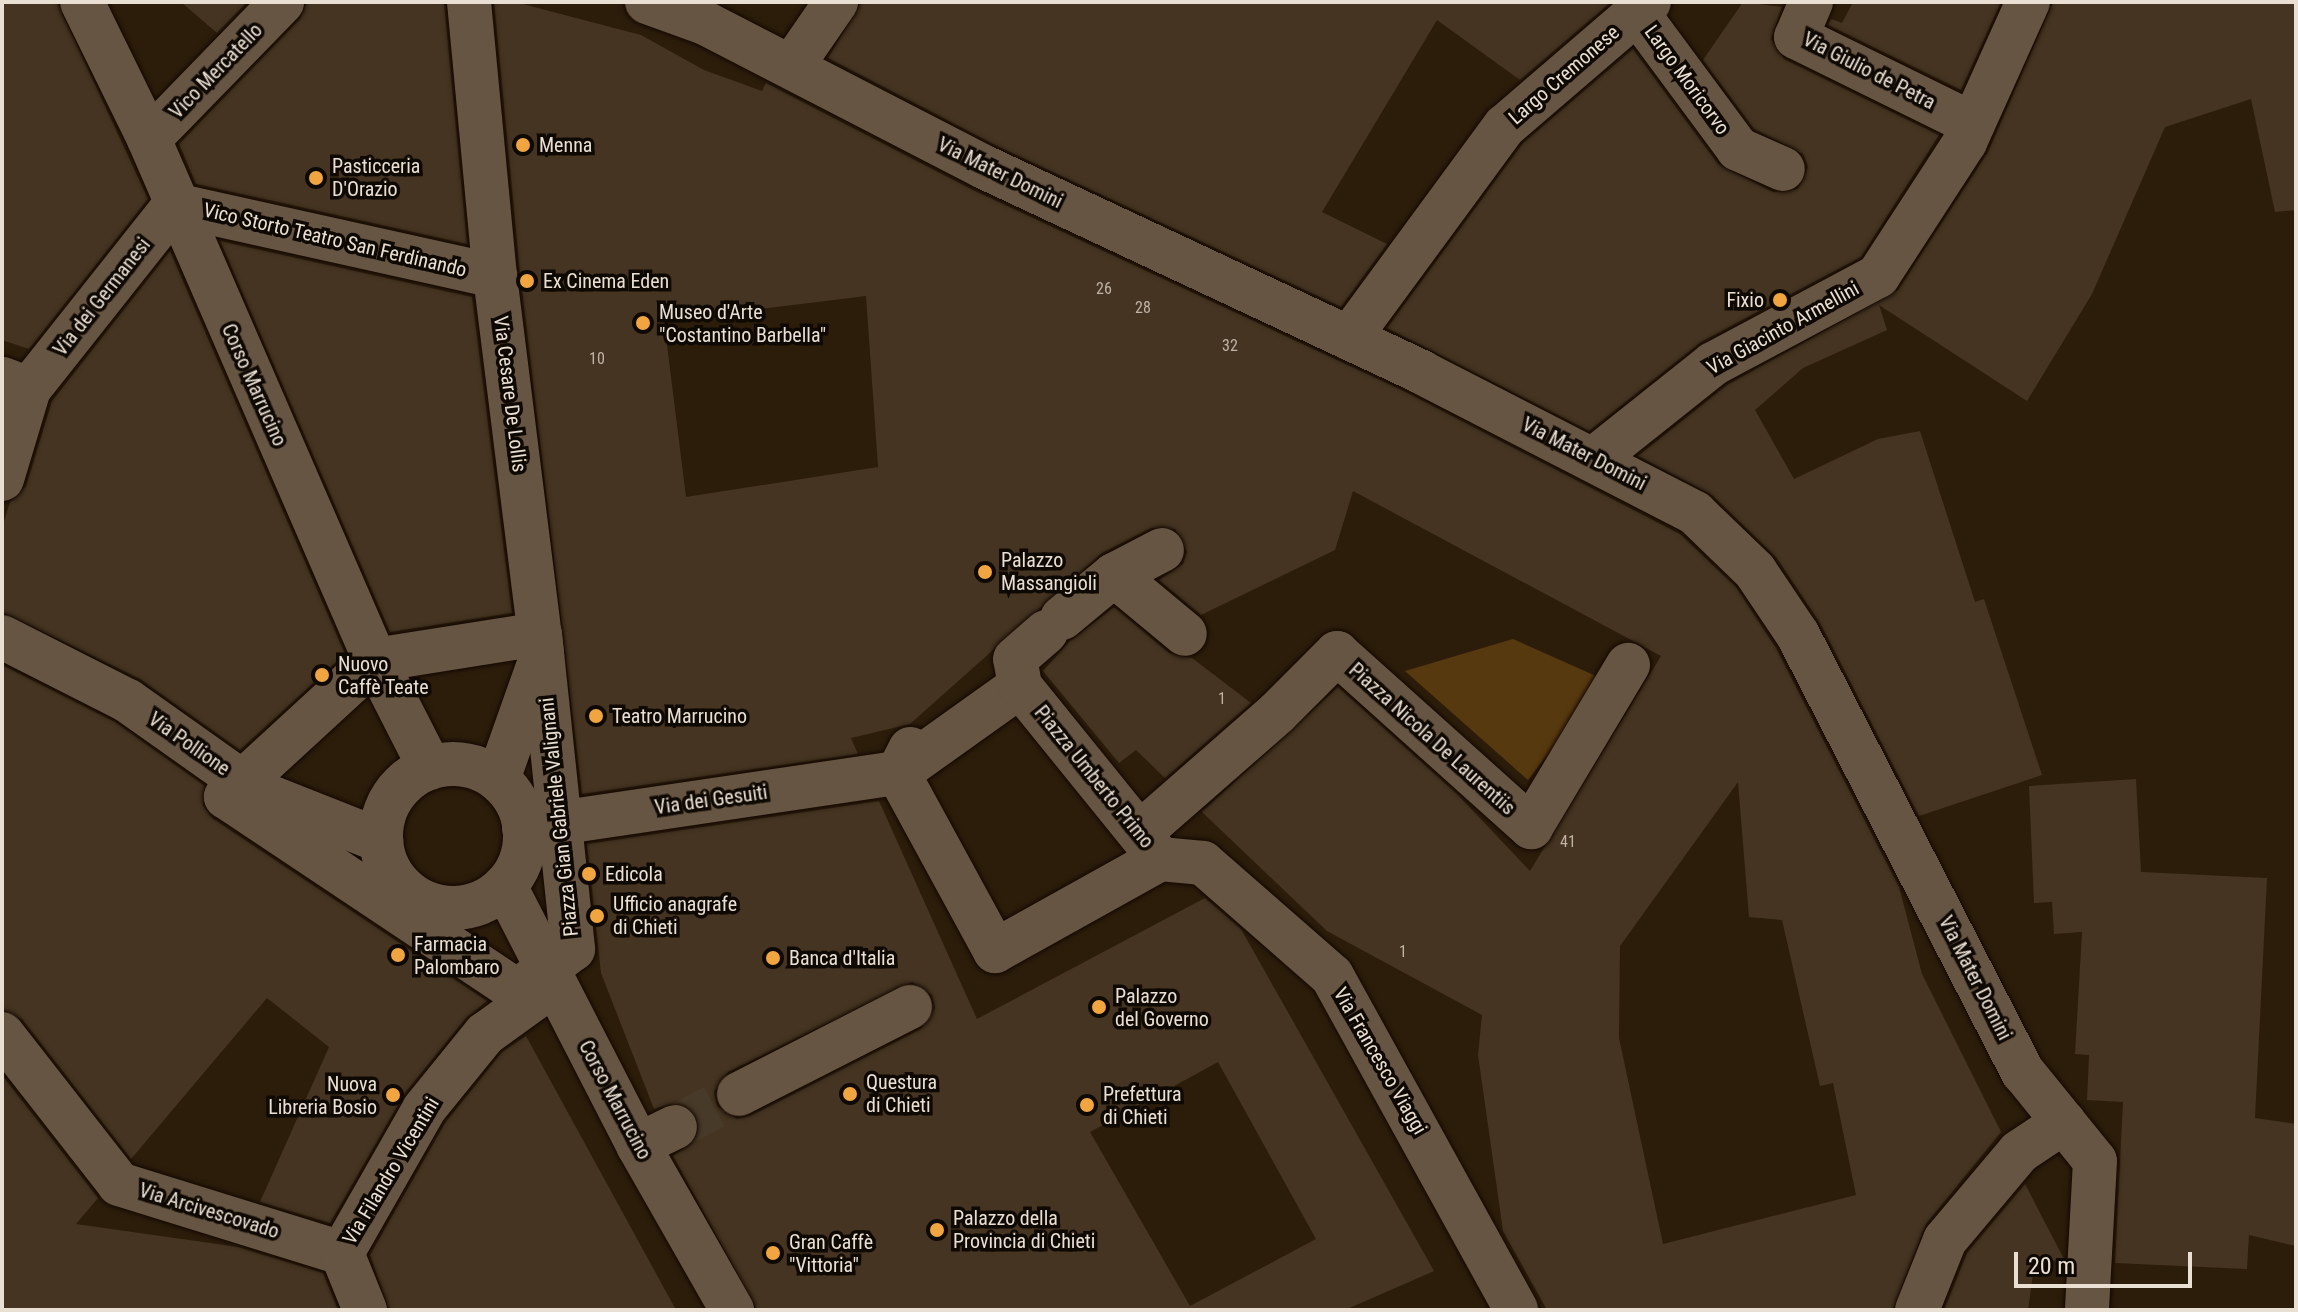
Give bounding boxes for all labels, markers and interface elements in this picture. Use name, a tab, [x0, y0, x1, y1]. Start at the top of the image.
street label: Vico Mercatello	[165, 18, 267, 124]
street label: Largo Cremonese	[1504, 20, 1624, 130]
street label: Largo Moricorvo	[1639, 21, 1735, 139]
street label: Via Giulio de Petra	[1799, 27, 1939, 115]
street label: Via Mater Domini	[934, 132, 1066, 214]
place label: Menna	[539, 133, 592, 157]
marker: Menna	[514, 136, 532, 154]
place label: Pasticceria D'Orazio	[332, 154, 420, 201]
marker: Pasticceria D'Orazio	[307, 169, 325, 187]
street label: Vico Storto Teatro San Ferdinando	[201, 198, 469, 282]
street label: Via dei Germanesi	[48, 233, 156, 361]
place label: Ex Cinema Eden	[543, 269, 669, 293]
marker: Ex Cinema Eden	[518, 272, 536, 290]
street label: Via Giacinto Armellini	[1703, 276, 1863, 380]
house number: 26	[1096, 279, 1112, 299]
place label: Fixio	[1726, 288, 1764, 312]
marker: Fixio	[1771, 291, 1789, 309]
house number: 28	[1135, 298, 1151, 318]
place label: Museo d'Arte "Costantino Barbella"	[659, 300, 826, 347]
marker: Museo d'Arte "Costantino Barbella"	[634, 314, 652, 332]
street label: Via Cesare De Lollis	[489, 315, 531, 473]
street label: Corso Marrucino	[216, 320, 292, 450]
house number: 32	[1222, 336, 1238, 356]
house number: 10	[589, 349, 605, 369]
street label: Via Mater Domini	[1518, 412, 1650, 496]
place label: Palazzo Massangioli	[1001, 548, 1097, 595]
marker: Palazzo Massangioli	[976, 563, 994, 581]
place label: Nuovo Caffè Teate	[338, 652, 429, 699]
street label: Piazza Nicola De Laurentiis	[1344, 658, 1520, 820]
marker: Nuovo Caffè Teate	[313, 666, 331, 684]
house number: 1	[1218, 689, 1226, 709]
street label: Piazza Gian Gabriele Valignani	[535, 696, 583, 938]
street label: Piazza Umberto Primo	[1029, 701, 1159, 853]
place label: Teatro Marrucino	[612, 704, 747, 728]
street label: Via Pollione	[144, 707, 234, 781]
marker: Teatro Marrucino	[587, 707, 605, 725]
street label: Via dei Gesuiti	[653, 780, 769, 820]
house number: 41	[1560, 832, 1576, 852]
place label: Edicola	[605, 862, 663, 886]
marker: Edicola	[580, 865, 598, 883]
place label: Ufficio anagrafe di Chieti	[613, 892, 737, 939]
marker: Ufficio anagrafe di Chieti	[588, 907, 606, 925]
street label: Via Mater Domini	[1933, 912, 2017, 1044]
place label: Farmacia Palombaro	[414, 932, 500, 979]
house number: 1	[1399, 942, 1407, 962]
marker: Farmacia Palombaro	[389, 946, 407, 964]
place label: Banca d'Italia	[789, 946, 895, 970]
marker: Banca d'Italia	[764, 949, 782, 967]
street label: Via Francesco Viaggi	[1328, 983, 1432, 1139]
place label: Palazzo del Governo	[1115, 984, 1209, 1031]
marker: Palazzo del Governo	[1090, 998, 1108, 1016]
street label: Corso Marrucino	[574, 1036, 656, 1164]
place label: Questura di Chieti	[866, 1070, 937, 1117]
place label: Nuova Libreria Bosio	[268, 1072, 377, 1119]
place label: Prefettura di Chieti	[1103, 1082, 1182, 1129]
marker: Questura di Chieti	[841, 1085, 859, 1103]
marker: Nuova Libreria Bosio	[384, 1086, 402, 1104]
street label: Via Filandro Vicentini	[338, 1093, 444, 1249]
marker: Prefettura di Chieti	[1078, 1096, 1096, 1114]
street label: Via Arcivescovado	[136, 1178, 282, 1244]
place label: Palazzo della Provincia di Chieti	[953, 1206, 1095, 1253]
marker: Palazzo della Provincia di Chieti	[928, 1221, 946, 1239]
place label: Gran Caffè "Vittoria"	[789, 1230, 873, 1277]
scale bar	[2018, 1236, 2196, 1286]
marker: Gran Caffè "Vittoria"	[764, 1244, 782, 1262]
text: 20 m	[2028, 1252, 2075, 1280]

